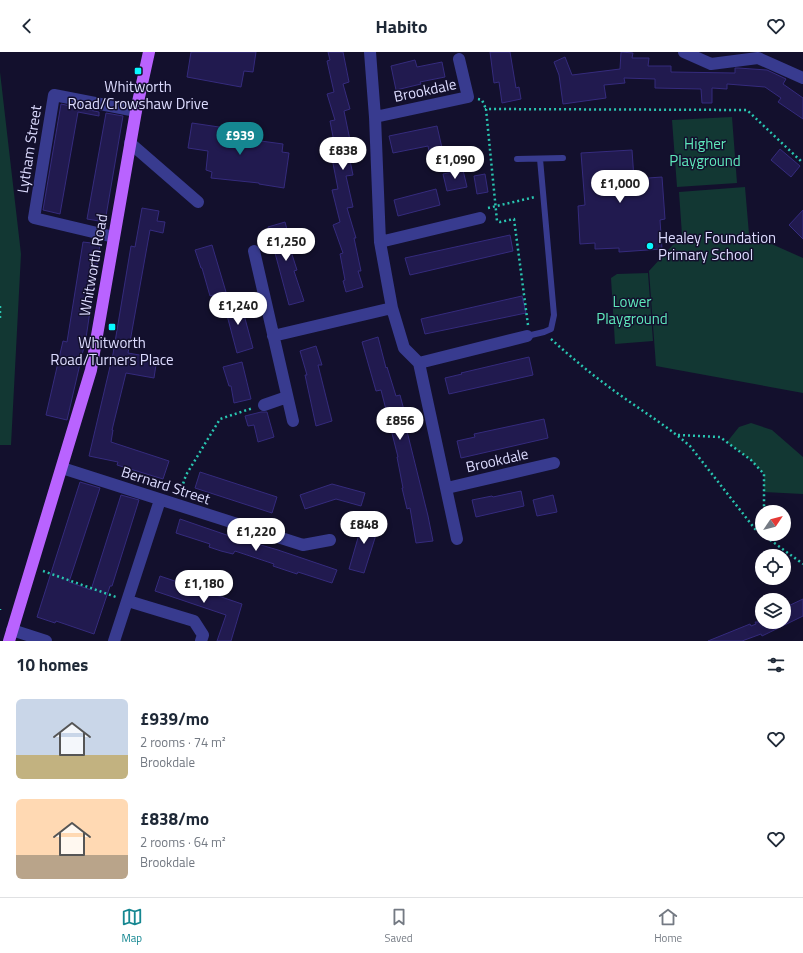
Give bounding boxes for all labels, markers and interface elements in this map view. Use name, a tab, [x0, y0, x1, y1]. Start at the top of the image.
text: Habito	[376, 13, 427, 40]
icon: back	[16, 15, 38, 37]
icon: heart	[765, 15, 787, 37]
marker: Whitworth Road/Crowshaw Drive	[133, 66, 143, 76]
street label: Brookdale	[391, 72, 459, 108]
place label: Whitworth Road/Crowshaw Drive	[67, 75, 209, 115]
street label: Lytham Street	[11, 102, 47, 195]
pin: £939	[216, 122, 264, 156]
text: £939	[225, 125, 255, 145]
park label: Higher Playground	[669, 132, 741, 172]
pin: £838	[319, 137, 367, 171]
text: £838	[328, 140, 358, 160]
pin: £1,090	[422, 146, 488, 180]
text: £1,090	[435, 149, 475, 169]
pin: £1,000	[587, 170, 653, 204]
text: £1,000	[600, 173, 640, 193]
street label: Whitworth Road	[73, 212, 113, 318]
place label: Healey Foundation Primary School	[658, 226, 776, 266]
pin: £1,250	[253, 228, 319, 262]
text: £1,250	[266, 231, 306, 251]
marker: Healey Foundation Primary School	[645, 241, 655, 251]
park label: Lower Playground	[596, 290, 668, 330]
pin: £1,240	[205, 292, 271, 326]
text: £1,240	[218, 295, 258, 315]
marker: Whitworth Road/Turners Place	[107, 322, 117, 332]
place label: Whitworth Road/Turners Place	[50, 331, 174, 371]
pin: £856	[376, 407, 424, 441]
text: £856	[385, 410, 415, 430]
street label: Brookdale	[463, 442, 531, 478]
street label: Bernard Street	[118, 460, 214, 510]
north arrow	[755, 505, 791, 541]
map controls	[755, 505, 791, 629]
pin: £848	[340, 511, 388, 545]
text: £848	[349, 514, 379, 534]
pin: £1,220	[223, 518, 289, 552]
text: £1,220	[236, 521, 276, 541]
button: locate	[755, 549, 791, 585]
pin: £1,180	[171, 570, 237, 604]
text: £1,180	[184, 573, 224, 593]
button: layers	[755, 593, 791, 629]
text: 10 homes	[16, 652, 88, 678]
icon: filters	[765, 654, 787, 676]
text: £939/mo	[140, 706, 209, 732]
icon: home	[48, 715, 96, 763]
icon: heart	[765, 728, 787, 750]
text: 2 rooms · 74 m²	[140, 732, 226, 752]
text: Brookdale	[140, 752, 195, 772]
text: £838/mo	[140, 806, 209, 832]
icon: home	[48, 815, 96, 863]
icon: heart	[765, 828, 787, 850]
text: 2 rooms · 64 m²	[140, 832, 226, 852]
text: Brookdale	[140, 852, 195, 872]
tab: Map	[121, 906, 143, 946]
tab: Saved	[385, 906, 413, 946]
tab: Home	[654, 906, 682, 946]

